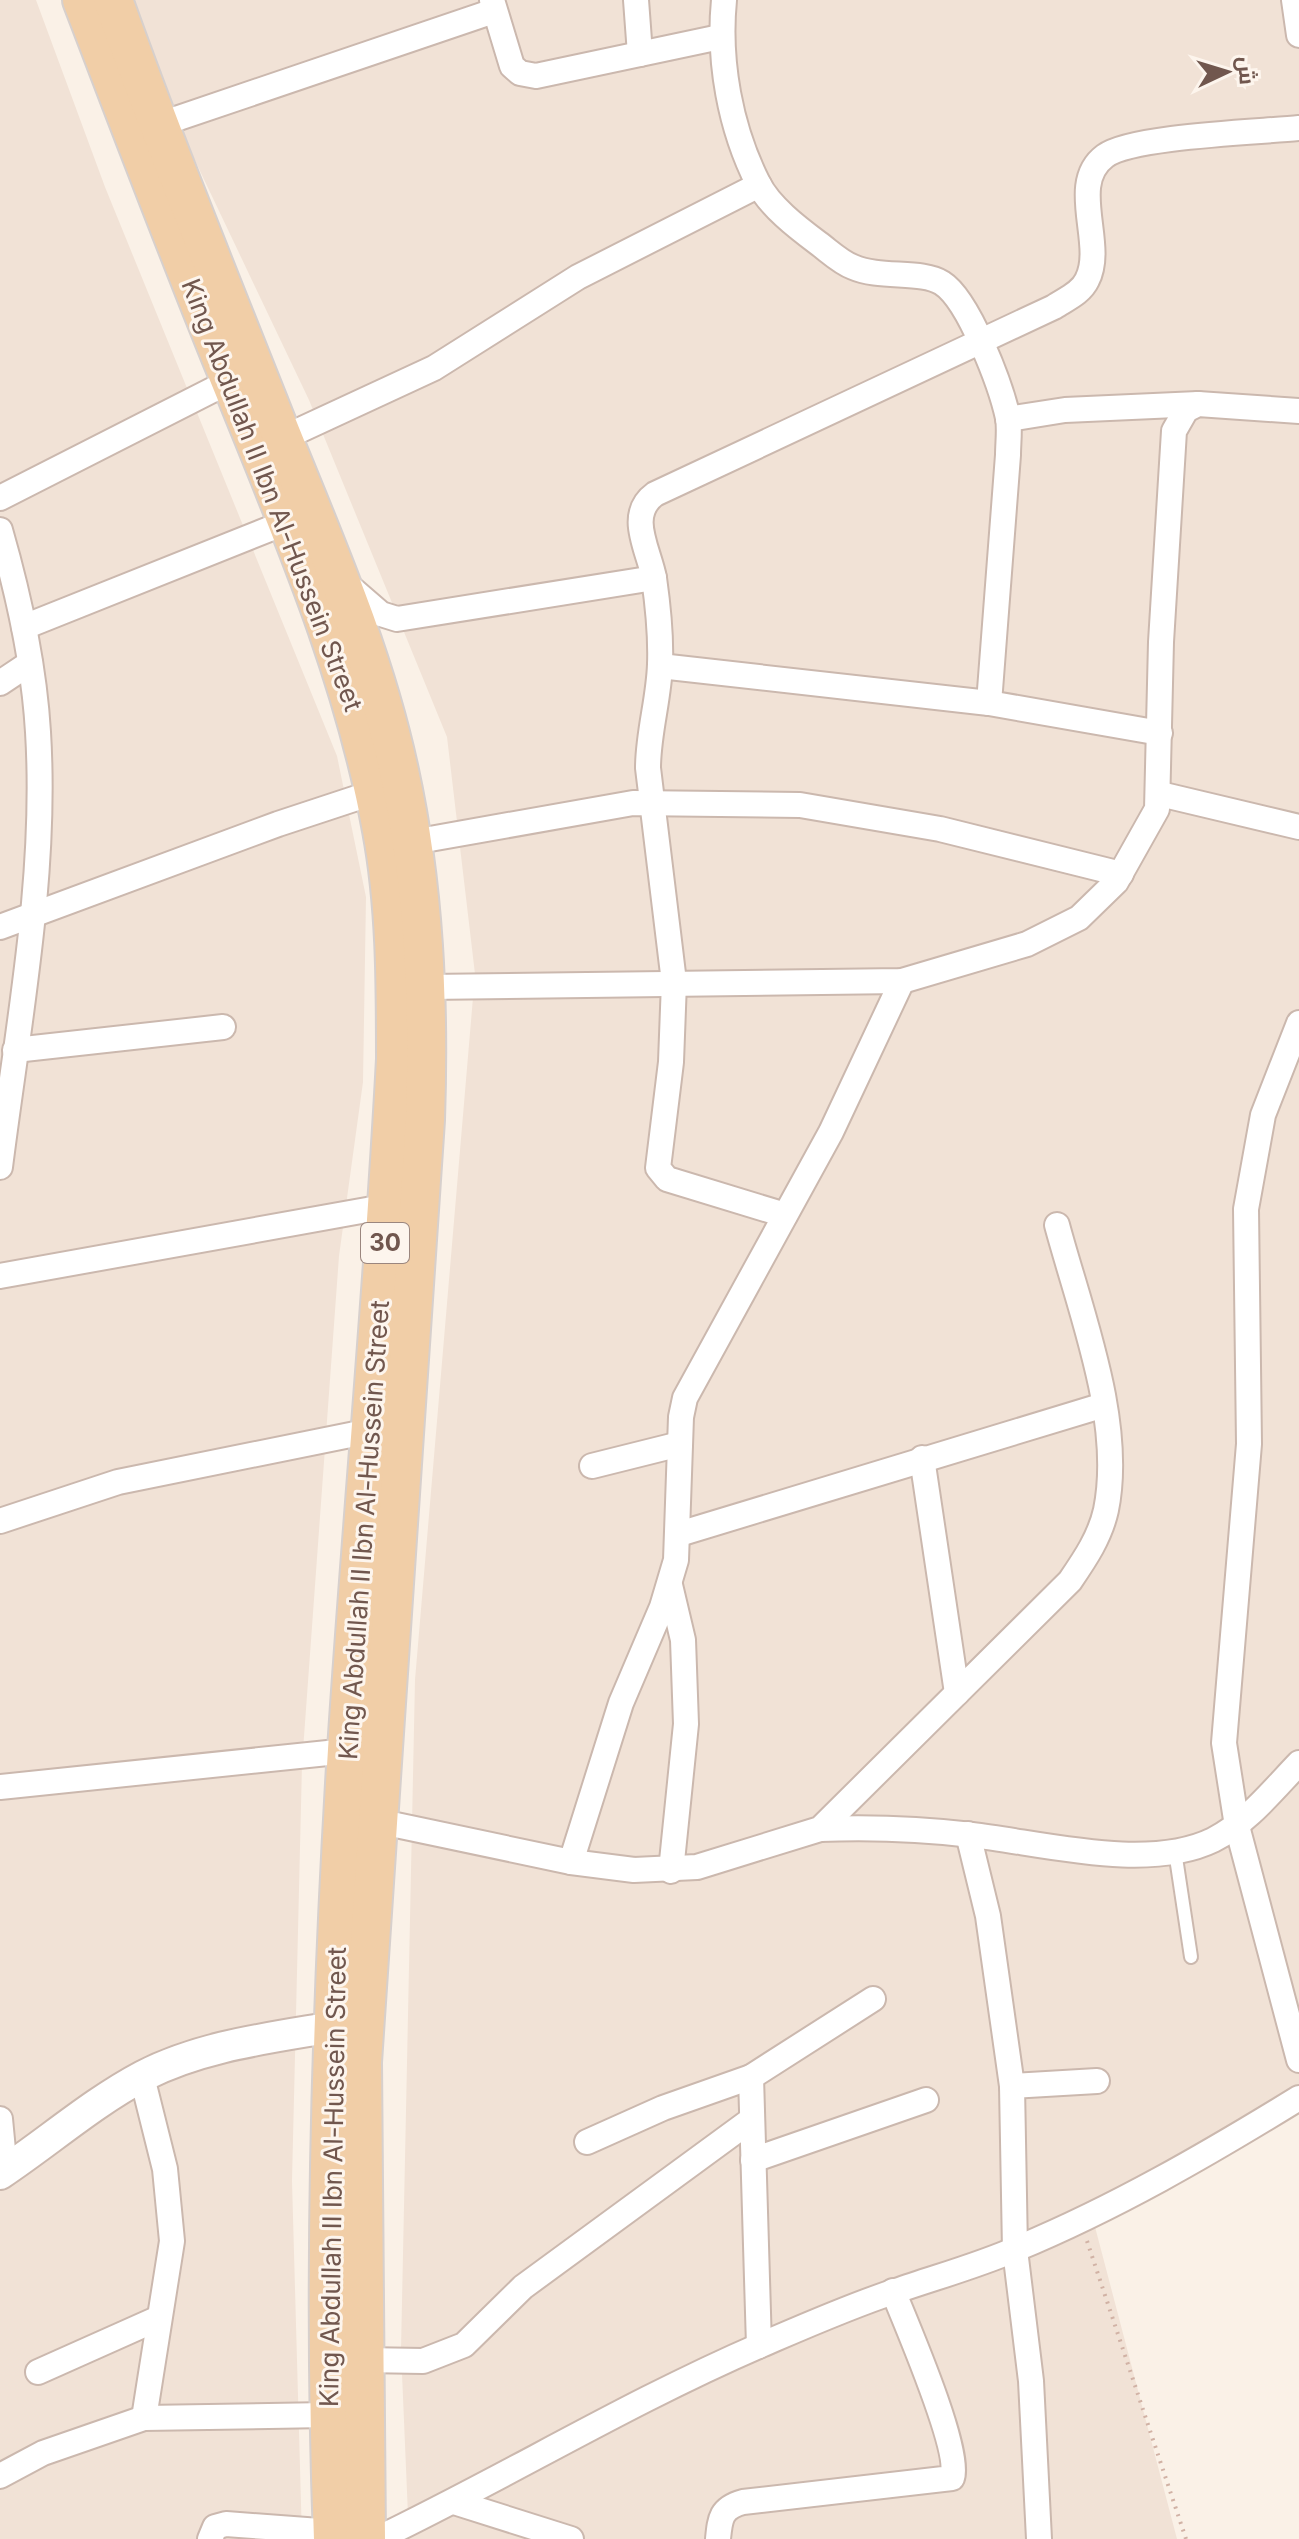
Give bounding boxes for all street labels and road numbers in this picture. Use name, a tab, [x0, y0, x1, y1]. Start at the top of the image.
street label: King Abdullah II Ibn Al-Hussein Street	[175, 274, 369, 715]
road number: 30	[361, 1223, 409, 1263]
street label: King Abdullah II Ibn Al-Hussein Street	[332, 1299, 395, 1761]
street label: King Abdullah II Ibn Al-Hussein Street	[313, 1946, 352, 2407]

